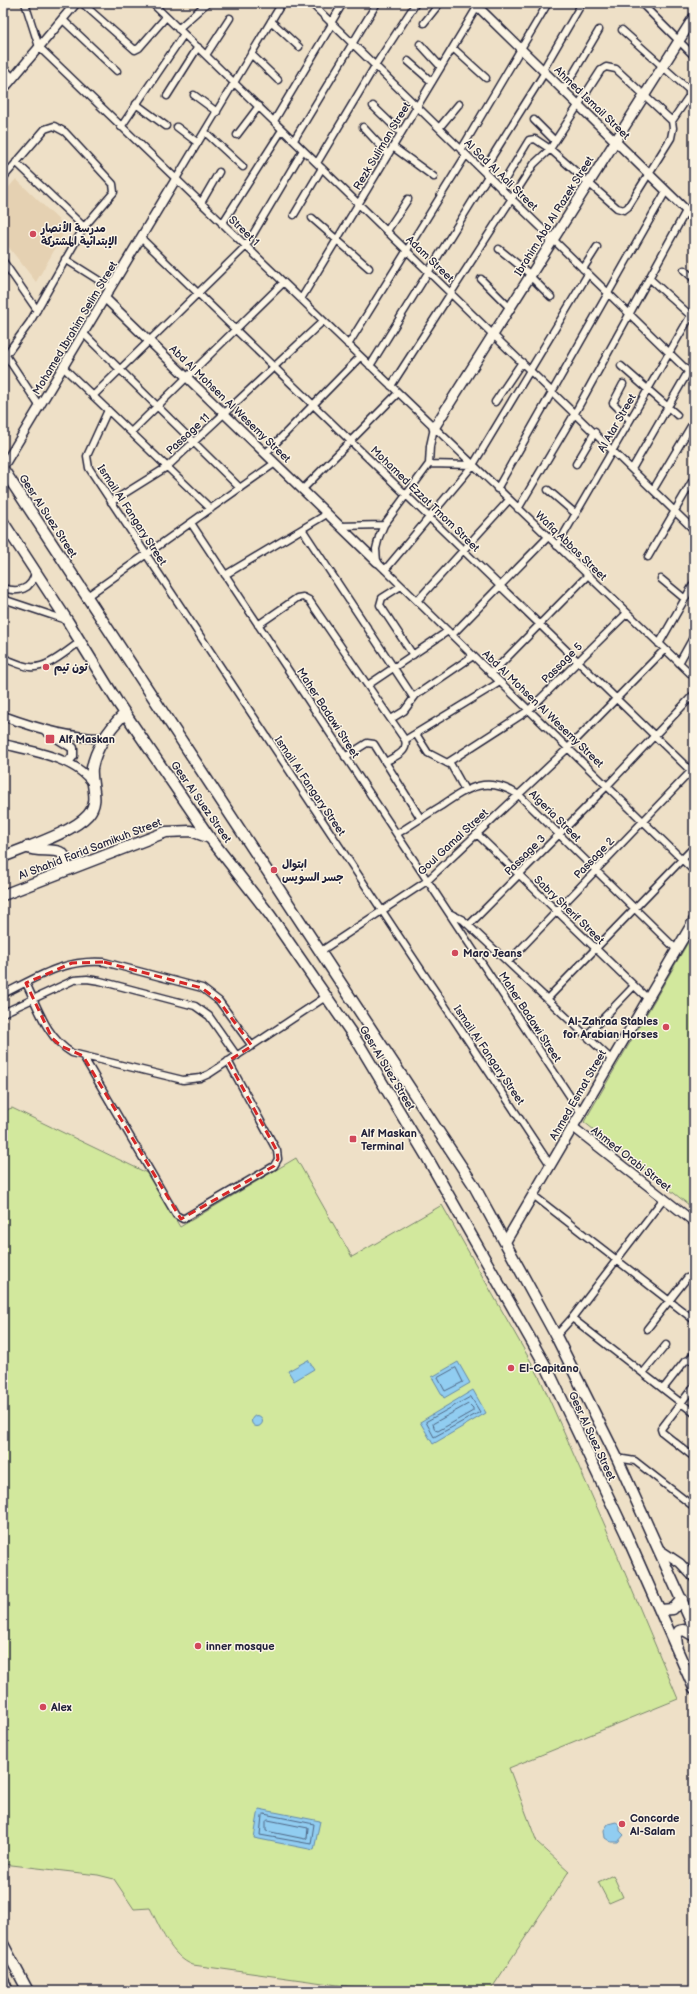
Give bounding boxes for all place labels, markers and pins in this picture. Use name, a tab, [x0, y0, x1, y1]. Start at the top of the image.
place label: مدرسة الأنصار الإبتدائية المشتركة	[40, 221, 117, 249]
marker: مدرسة الأنصار الإبتدائية المشتركة	[28, 229, 38, 239]
place label: تون تيم	[54, 661, 89, 676]
marker: تون تيم	[41, 662, 51, 672]
marker: Alf Maskan	[44, 733, 56, 745]
place label: Alf Maskan	[58, 733, 115, 746]
place label: ابتوال جسر السويس	[282, 858, 344, 885]
marker: ابتوال جسر السويس	[269, 865, 279, 875]
place label: Maro Jeans	[463, 947, 522, 960]
marker: Maro Jeans	[450, 948, 460, 958]
place label: Al-Zahraa Stables for Arabian Horses	[563, 1015, 659, 1041]
marker: Al-Zahraa Stables for Arabian Horses	[661, 1022, 671, 1032]
place label: Alf Maskan Terminal	[360, 1127, 417, 1153]
marker: Alf Maskan Terminal	[348, 1134, 358, 1144]
place label: El-Capitano	[519, 1362, 579, 1375]
marker: El-Capitano	[506, 1363, 516, 1373]
place label: inner mosque	[206, 1640, 275, 1653]
marker: inner mosque	[193, 1641, 203, 1651]
place label: Alex	[50, 1701, 72, 1714]
marker: Alex	[38, 1702, 48, 1712]
place label: Concorde Al-Salam	[629, 1812, 679, 1838]
marker: Concorde Al-Salam	[617, 1819, 627, 1829]

